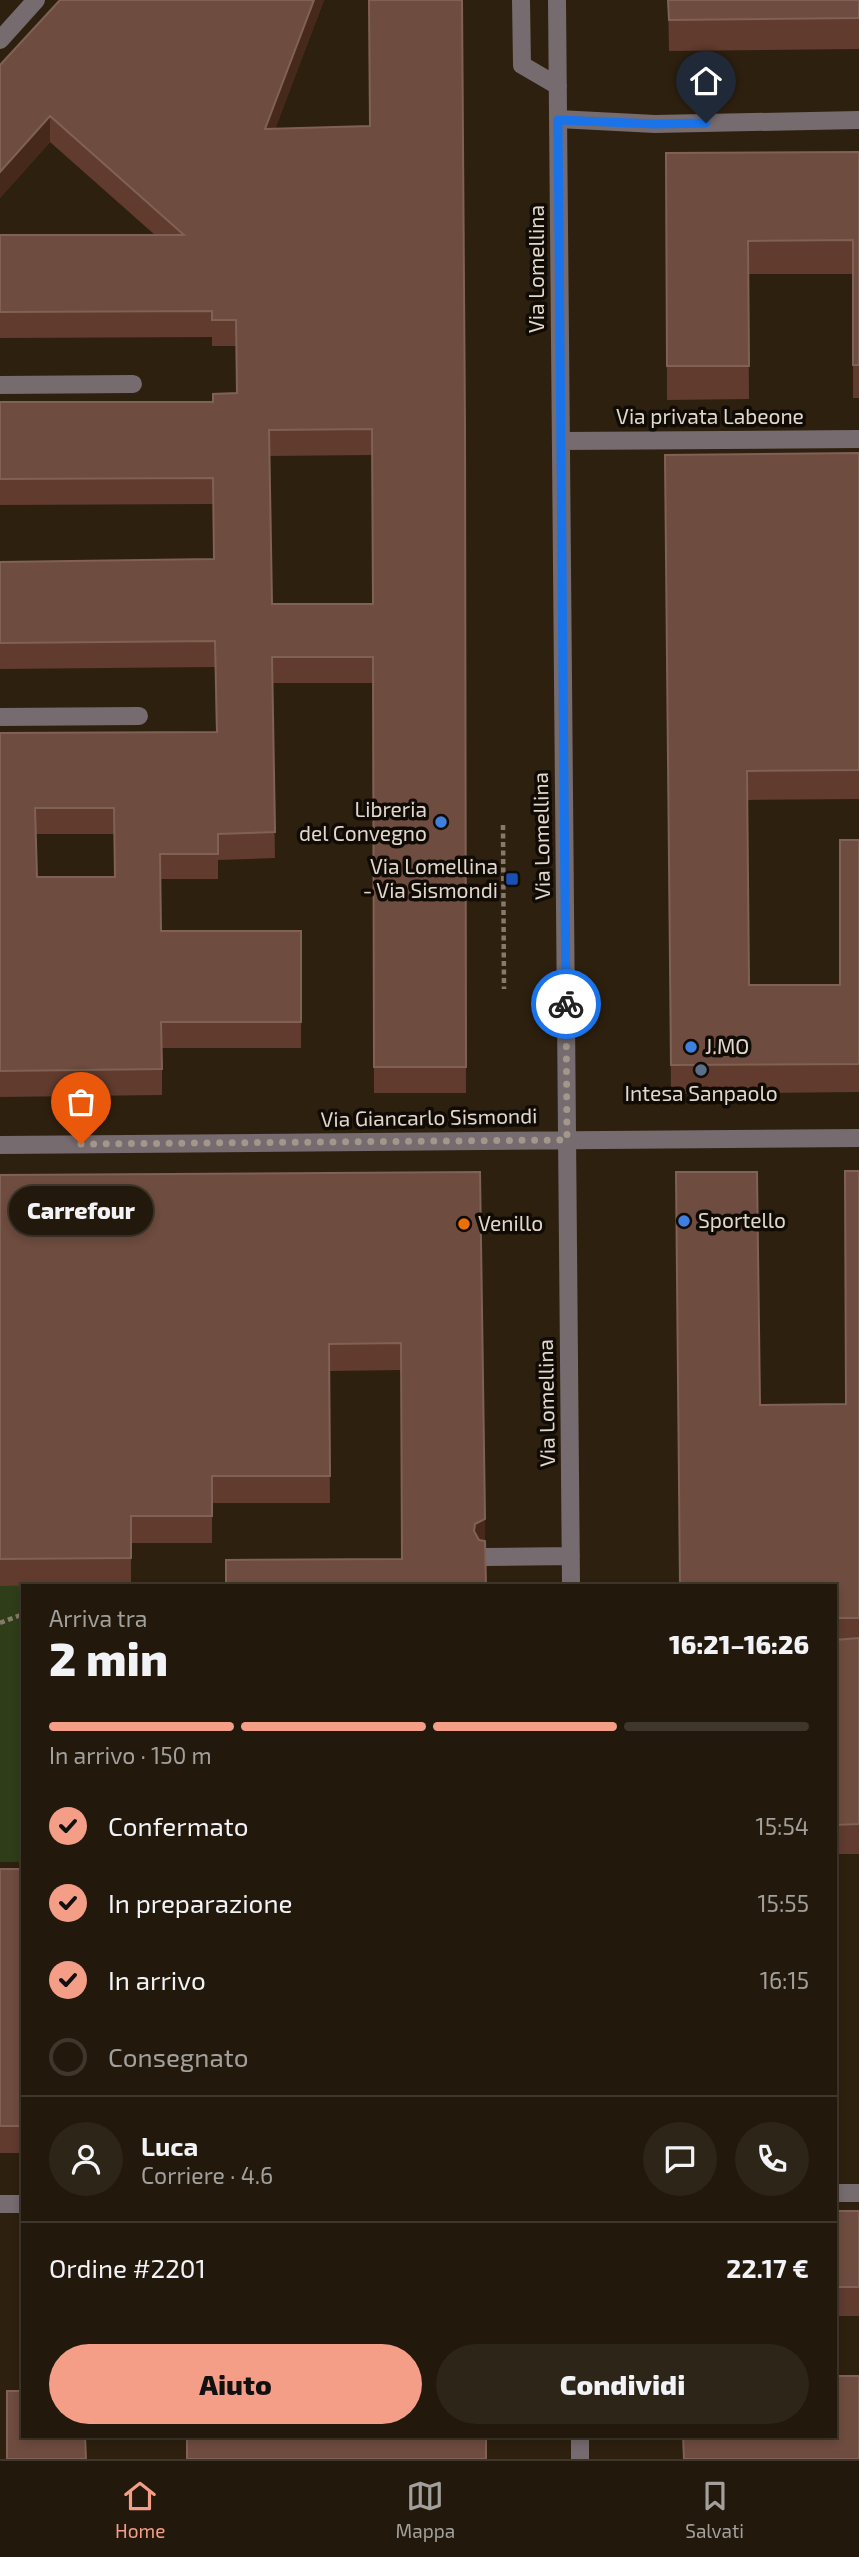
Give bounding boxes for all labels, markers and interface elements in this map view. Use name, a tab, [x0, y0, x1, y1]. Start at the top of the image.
pin	[676, 51, 736, 123]
icon: home	[687, 62, 725, 100]
street label: Via Lomellina	[523, 205, 548, 333]
street label: Via privata Labeone	[616, 403, 804, 428]
street label: Via Lomellina	[527, 772, 554, 900]
place label: Libreria del Convegno	[299, 796, 427, 845]
marker: Libreria del Convegno	[433, 814, 449, 830]
place label: Via Lomellina - Via Sismondi	[363, 853, 498, 902]
marker: Via Lomellina - Via Sismondi	[504, 871, 520, 887]
courier	[531, 969, 601, 1039]
icon: bike	[547, 985, 585, 1023]
place label: J.MO	[705, 1033, 749, 1058]
marker: J.MO	[683, 1039, 699, 1055]
marker: Intesa Sanpaolo	[693, 1062, 709, 1078]
pin	[51, 1072, 111, 1144]
place label: Intesa Sanpaolo	[624, 1080, 778, 1105]
icon: bag	[62, 1083, 100, 1121]
street label: Via Giancarlo Sismondi	[320, 1102, 538, 1131]
callout: Carrefour	[9, 1186, 153, 1235]
text: Carrefour	[27, 1196, 135, 1224]
place label: Sportello	[698, 1207, 786, 1232]
place label: Venillo	[478, 1210, 543, 1235]
marker: Sportello	[676, 1213, 692, 1229]
marker: Venillo	[456, 1216, 472, 1232]
street label: Via Lomellina	[532, 1339, 559, 1467]
text: Arriva tra	[49, 1604, 148, 1632]
text: 16:21–16:26	[669, 1628, 809, 1659]
text: 2 min	[49, 1630, 168, 1685]
text: In arrivo · 150 m	[49, 1741, 212, 1769]
icon: check	[49, 1807, 87, 1845]
text: Confermato	[108, 1810, 248, 1841]
text: 15:54	[756, 1812, 809, 1840]
icon: check	[49, 1884, 87, 1922]
text: In preparazione	[108, 1887, 292, 1918]
text: 15:55	[757, 1889, 809, 1917]
icon: check	[49, 1961, 87, 1999]
text: In arrivo	[108, 1964, 206, 1995]
text: 16:15	[760, 1966, 809, 1994]
text: Consegnato	[108, 2041, 248, 2072]
button: person	[49, 2122, 123, 2196]
button: chat	[643, 2122, 717, 2196]
button: phone	[735, 2122, 809, 2196]
text: Luca	[141, 2130, 198, 2161]
text: Corriere · 4.6	[141, 2161, 273, 2189]
text: Ordine #2201	[49, 2252, 206, 2283]
text: 22.17 €	[726, 2252, 809, 2283]
button: Aiuto	[49, 2344, 422, 2424]
button: Condividi	[436, 2344, 809, 2424]
tab: Home	[115, 2477, 165, 2542]
tab: Mappa	[396, 2477, 455, 2542]
tab: Salvati	[685, 2477, 744, 2542]

